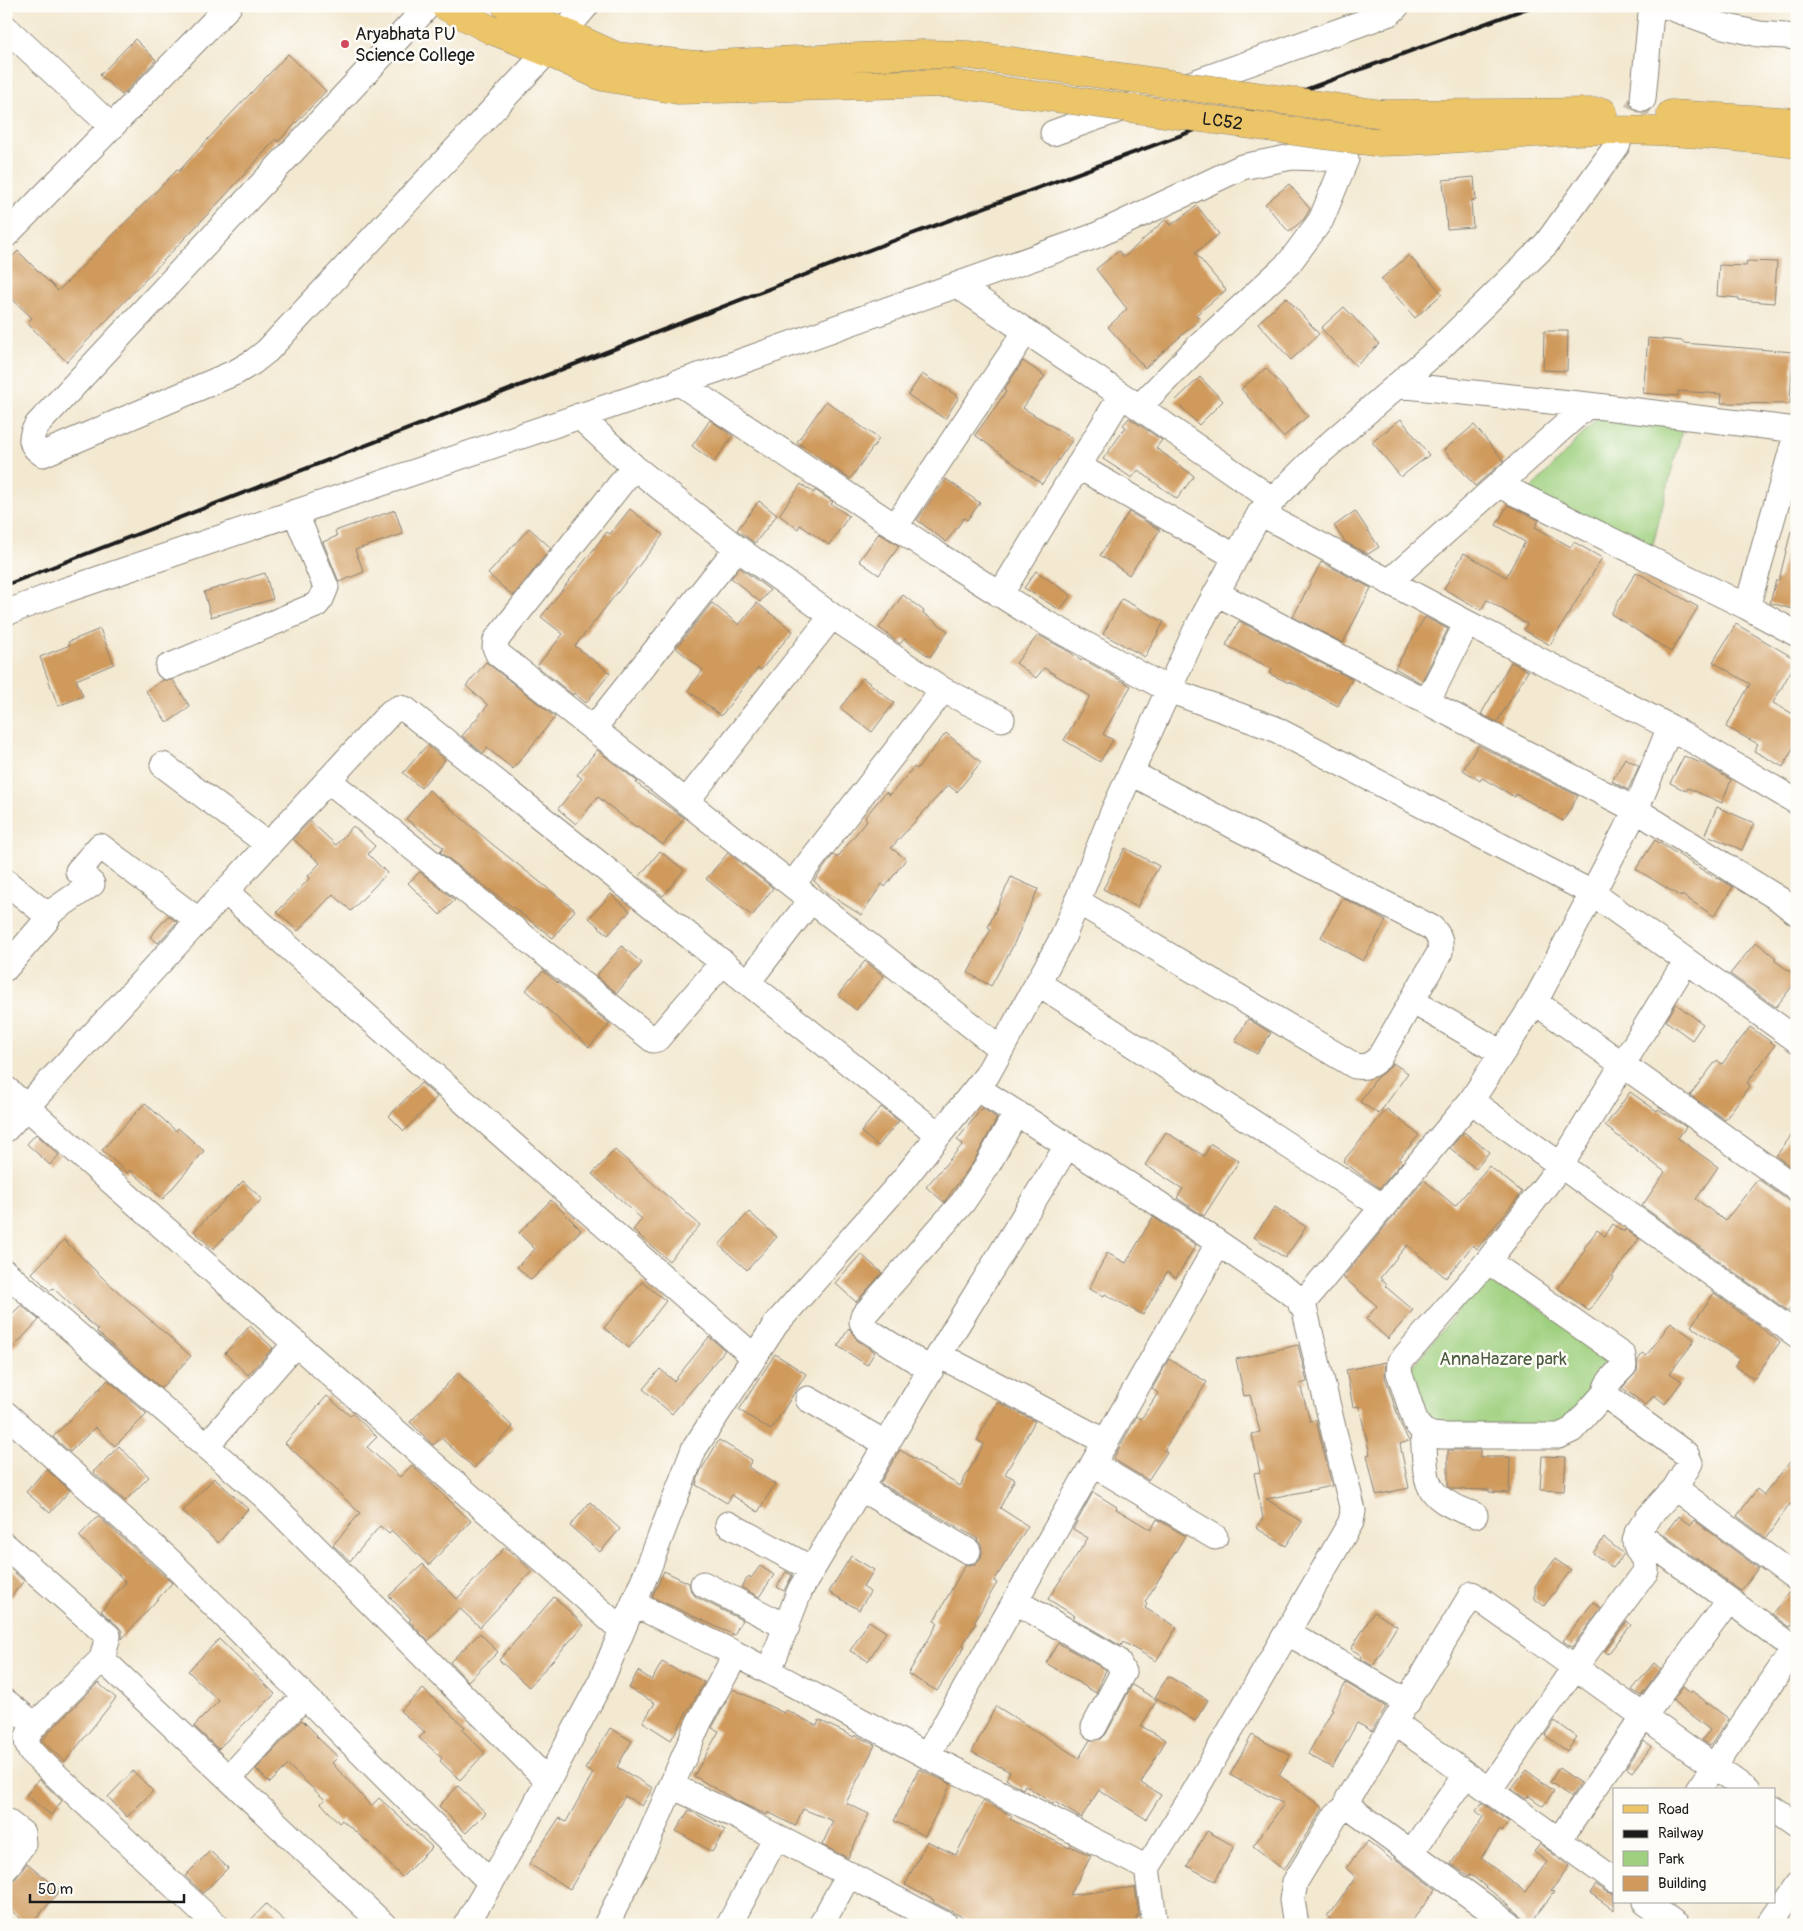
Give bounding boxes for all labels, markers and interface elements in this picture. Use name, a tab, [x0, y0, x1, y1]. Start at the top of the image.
place label: Aryabhata PU Science College	[355, 23, 475, 67]
marker: Aryabhata PU Science College	[339, 38, 351, 50]
street label: LC52	[1201, 107, 1244, 136]
park label: AnnaHazare park	[1439, 1348, 1567, 1371]
legend	[1613, 1788, 1776, 1904]
text: Road	[1658, 1800, 1689, 1819]
text: Railway	[1658, 1824, 1704, 1843]
text: Park	[1658, 1850, 1685, 1869]
scale bar	[30, 1871, 184, 1903]
text: Building	[1658, 1874, 1706, 1893]
text: 50 m	[38, 1880, 73, 1899]

